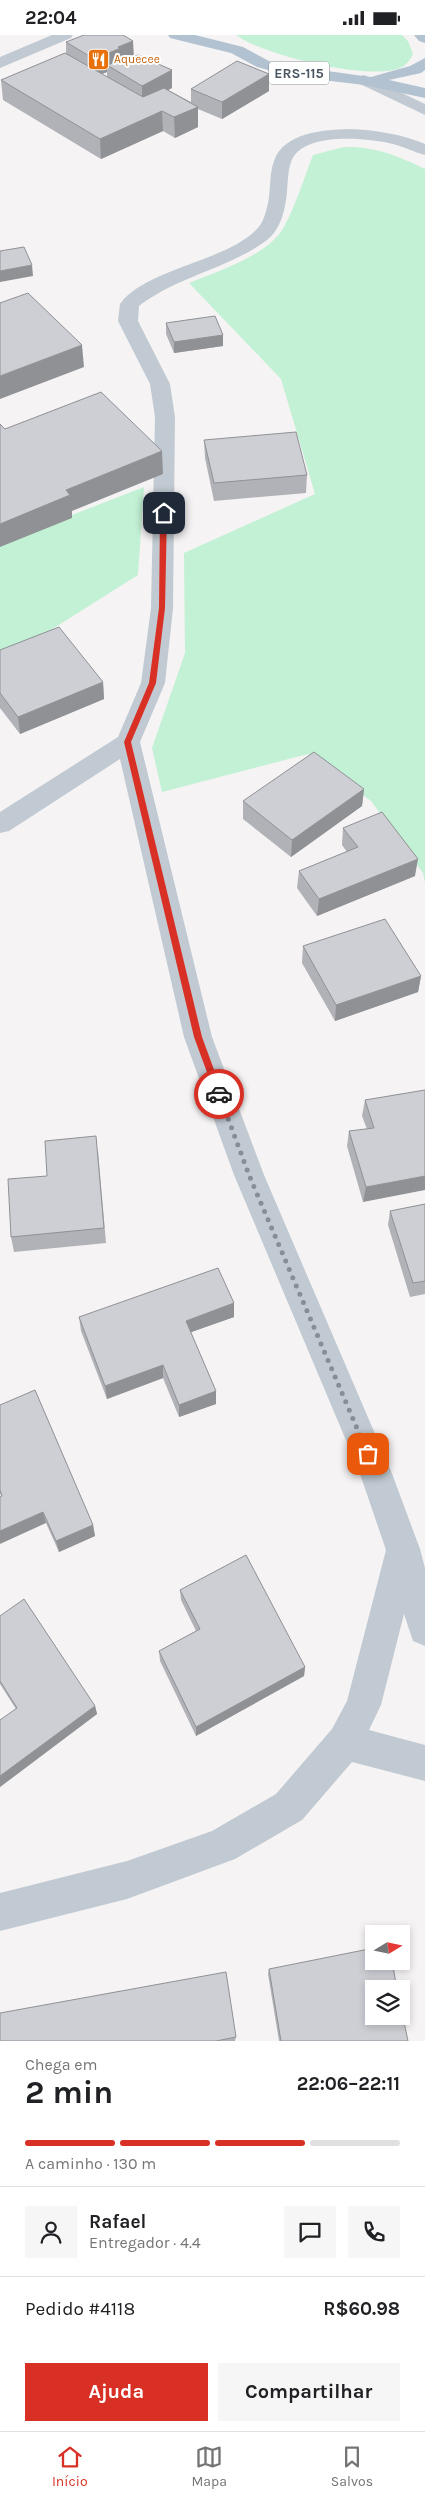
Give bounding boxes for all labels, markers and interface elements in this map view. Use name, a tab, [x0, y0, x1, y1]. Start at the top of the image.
text: 22:04	[25, 7, 76, 29]
restaurant icon: Aquecee	[86, 47, 110, 71]
place label: Aquecee	[114, 52, 160, 66]
road number: ERS-115	[269, 61, 329, 84]
pin	[143, 492, 185, 534]
icon: home	[150, 499, 178, 527]
courier	[194, 1069, 244, 1119]
icon: car	[205, 1080, 233, 1108]
pin	[347, 1433, 389, 1475]
icon: bag	[354, 1440, 382, 1468]
north arrow	[365, 1925, 410, 1970]
map controls	[365, 1925, 410, 2025]
button: layers	[365, 1980, 410, 2025]
text: Chega em	[25, 2055, 98, 2074]
text: 22:06–22:11	[297, 2073, 400, 2095]
text: 2 min	[25, 2074, 113, 2111]
text: A caminho · 130 m	[25, 2154, 156, 2173]
button: person	[25, 2206, 77, 2258]
button: chat	[284, 2206, 336, 2258]
button: phone	[348, 2206, 400, 2258]
text: Rafael	[89, 2211, 146, 2233]
text: Entregador · 4.4	[89, 2233, 201, 2252]
text: Pedido #4118	[25, 2298, 135, 2320]
text: R$60.98	[323, 2298, 400, 2320]
button: Ajuda	[25, 2363, 208, 2421]
button: Compartilhar	[218, 2363, 400, 2421]
tab: Início	[52, 2443, 88, 2490]
tab: Mapa	[191, 2443, 227, 2490]
tab: Salvos	[331, 2443, 373, 2490]

